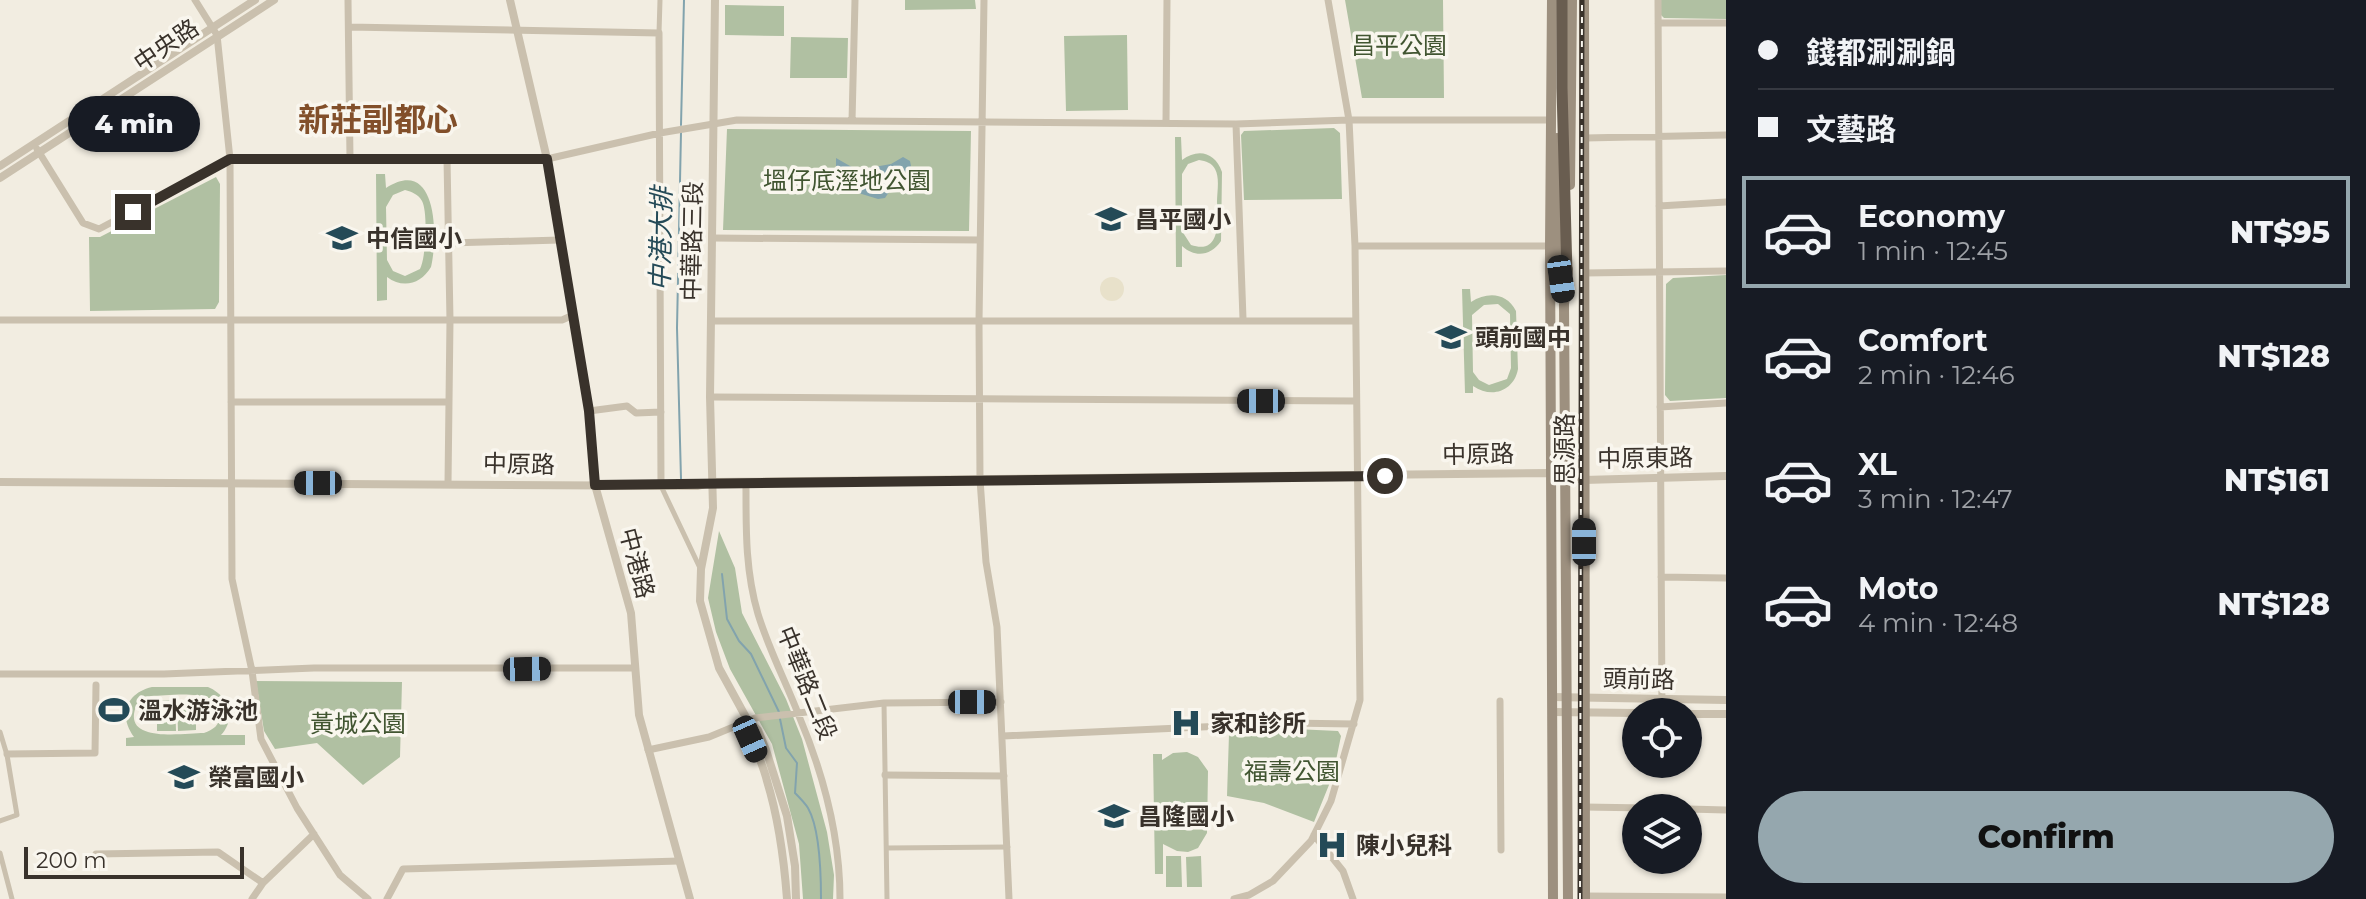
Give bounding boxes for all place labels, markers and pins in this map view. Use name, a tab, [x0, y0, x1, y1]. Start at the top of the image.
school or university icon: 昌平國小	[1094, 202, 1128, 236]
place label: 昌平國小	[1135, 205, 1231, 234]
school or university icon: 中信國小	[325, 221, 359, 255]
place label: 中信國小	[366, 224, 462, 253]
school or university icon: 頭前國中	[1434, 320, 1468, 354]
place label: 頭前國中	[1475, 323, 1571, 352]
sports icon: 溫水游泳池	[97, 693, 131, 727]
place label: 溫水游泳池	[138, 696, 258, 725]
hospital icon: 家和診所	[1169, 706, 1203, 740]
place label: 家和診所	[1210, 709, 1306, 738]
school or university icon: 榮富國小	[167, 760, 201, 794]
place label: 榮富國小	[208, 763, 304, 792]
school or university icon: 昌隆國小	[1097, 799, 1131, 833]
place label: 昌隆國小	[1138, 802, 1234, 831]
hospital icon: 陳小兒科	[1315, 828, 1349, 862]
place label: 陳小兒科	[1356, 831, 1452, 860]

